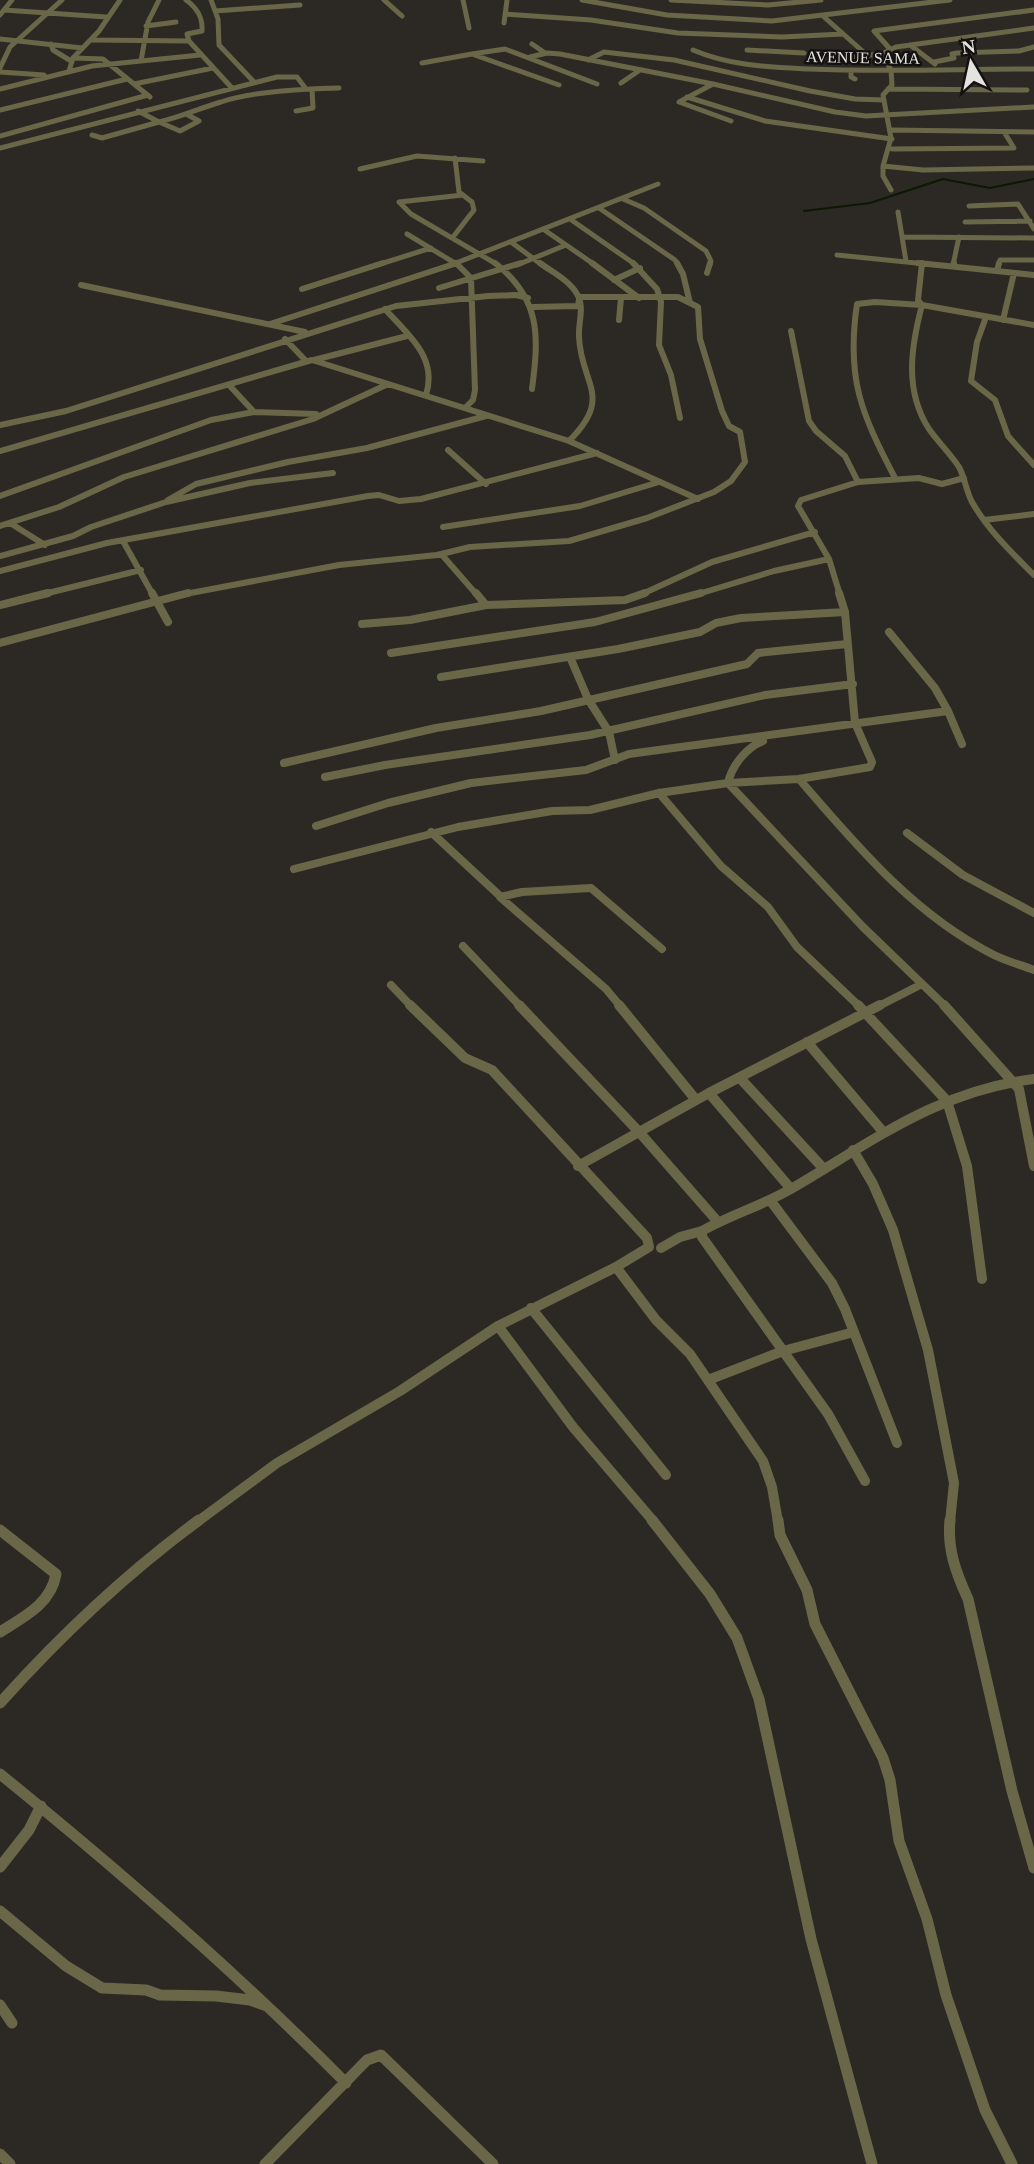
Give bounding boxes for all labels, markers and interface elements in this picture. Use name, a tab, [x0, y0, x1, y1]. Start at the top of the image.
north arrow	[936, 28, 1006, 98]
text: N	[960, 35, 977, 58]
street label: AVENUE SAMA	[806, 48, 921, 67]

